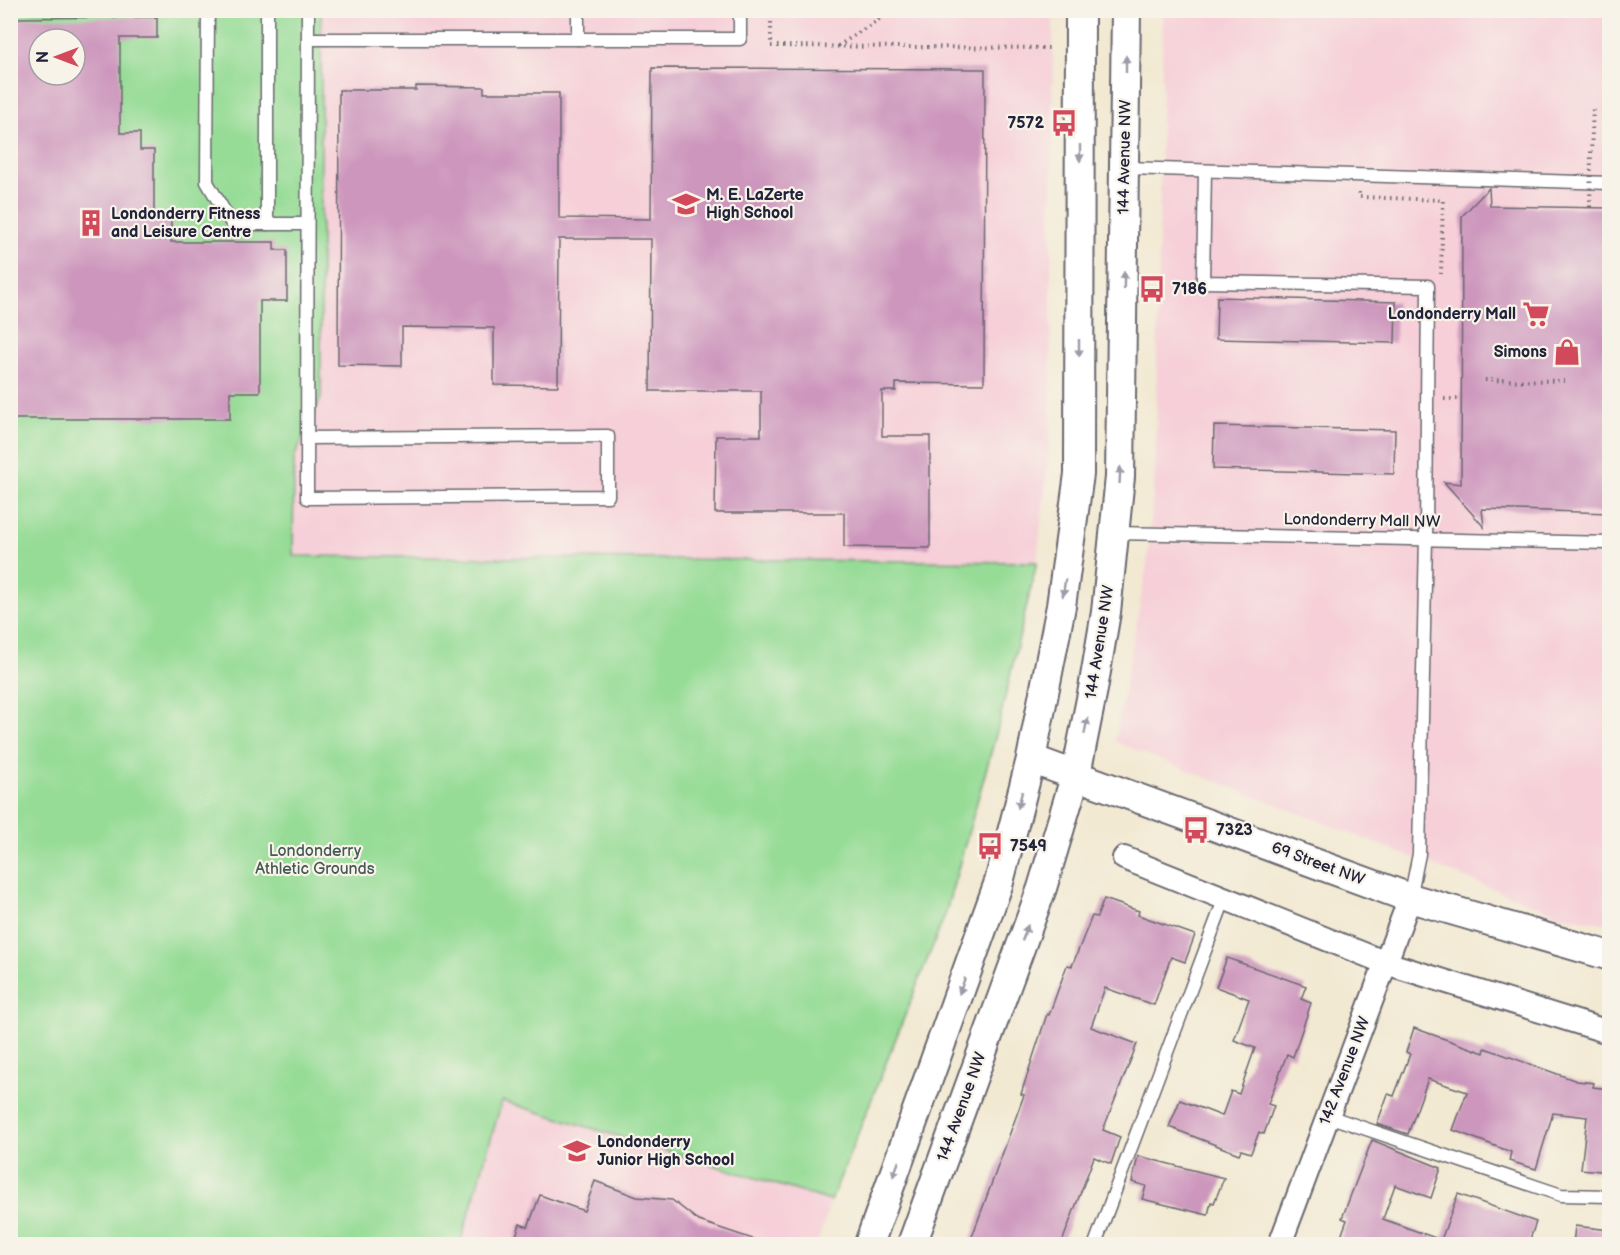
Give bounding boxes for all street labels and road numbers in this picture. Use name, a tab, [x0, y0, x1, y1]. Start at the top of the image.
street label: 144 Avenue NW	[1114, 99, 1136, 215]
street label: Londonderry Mall NW	[1283, 510, 1441, 532]
street label: 144 Avenue NW	[1082, 583, 1118, 700]
street label: 69 Street NW	[1269, 838, 1368, 890]
street label: 142 Avenue NW	[1316, 1014, 1375, 1128]
street label: 144 Avenue NW	[933, 1049, 991, 1164]

